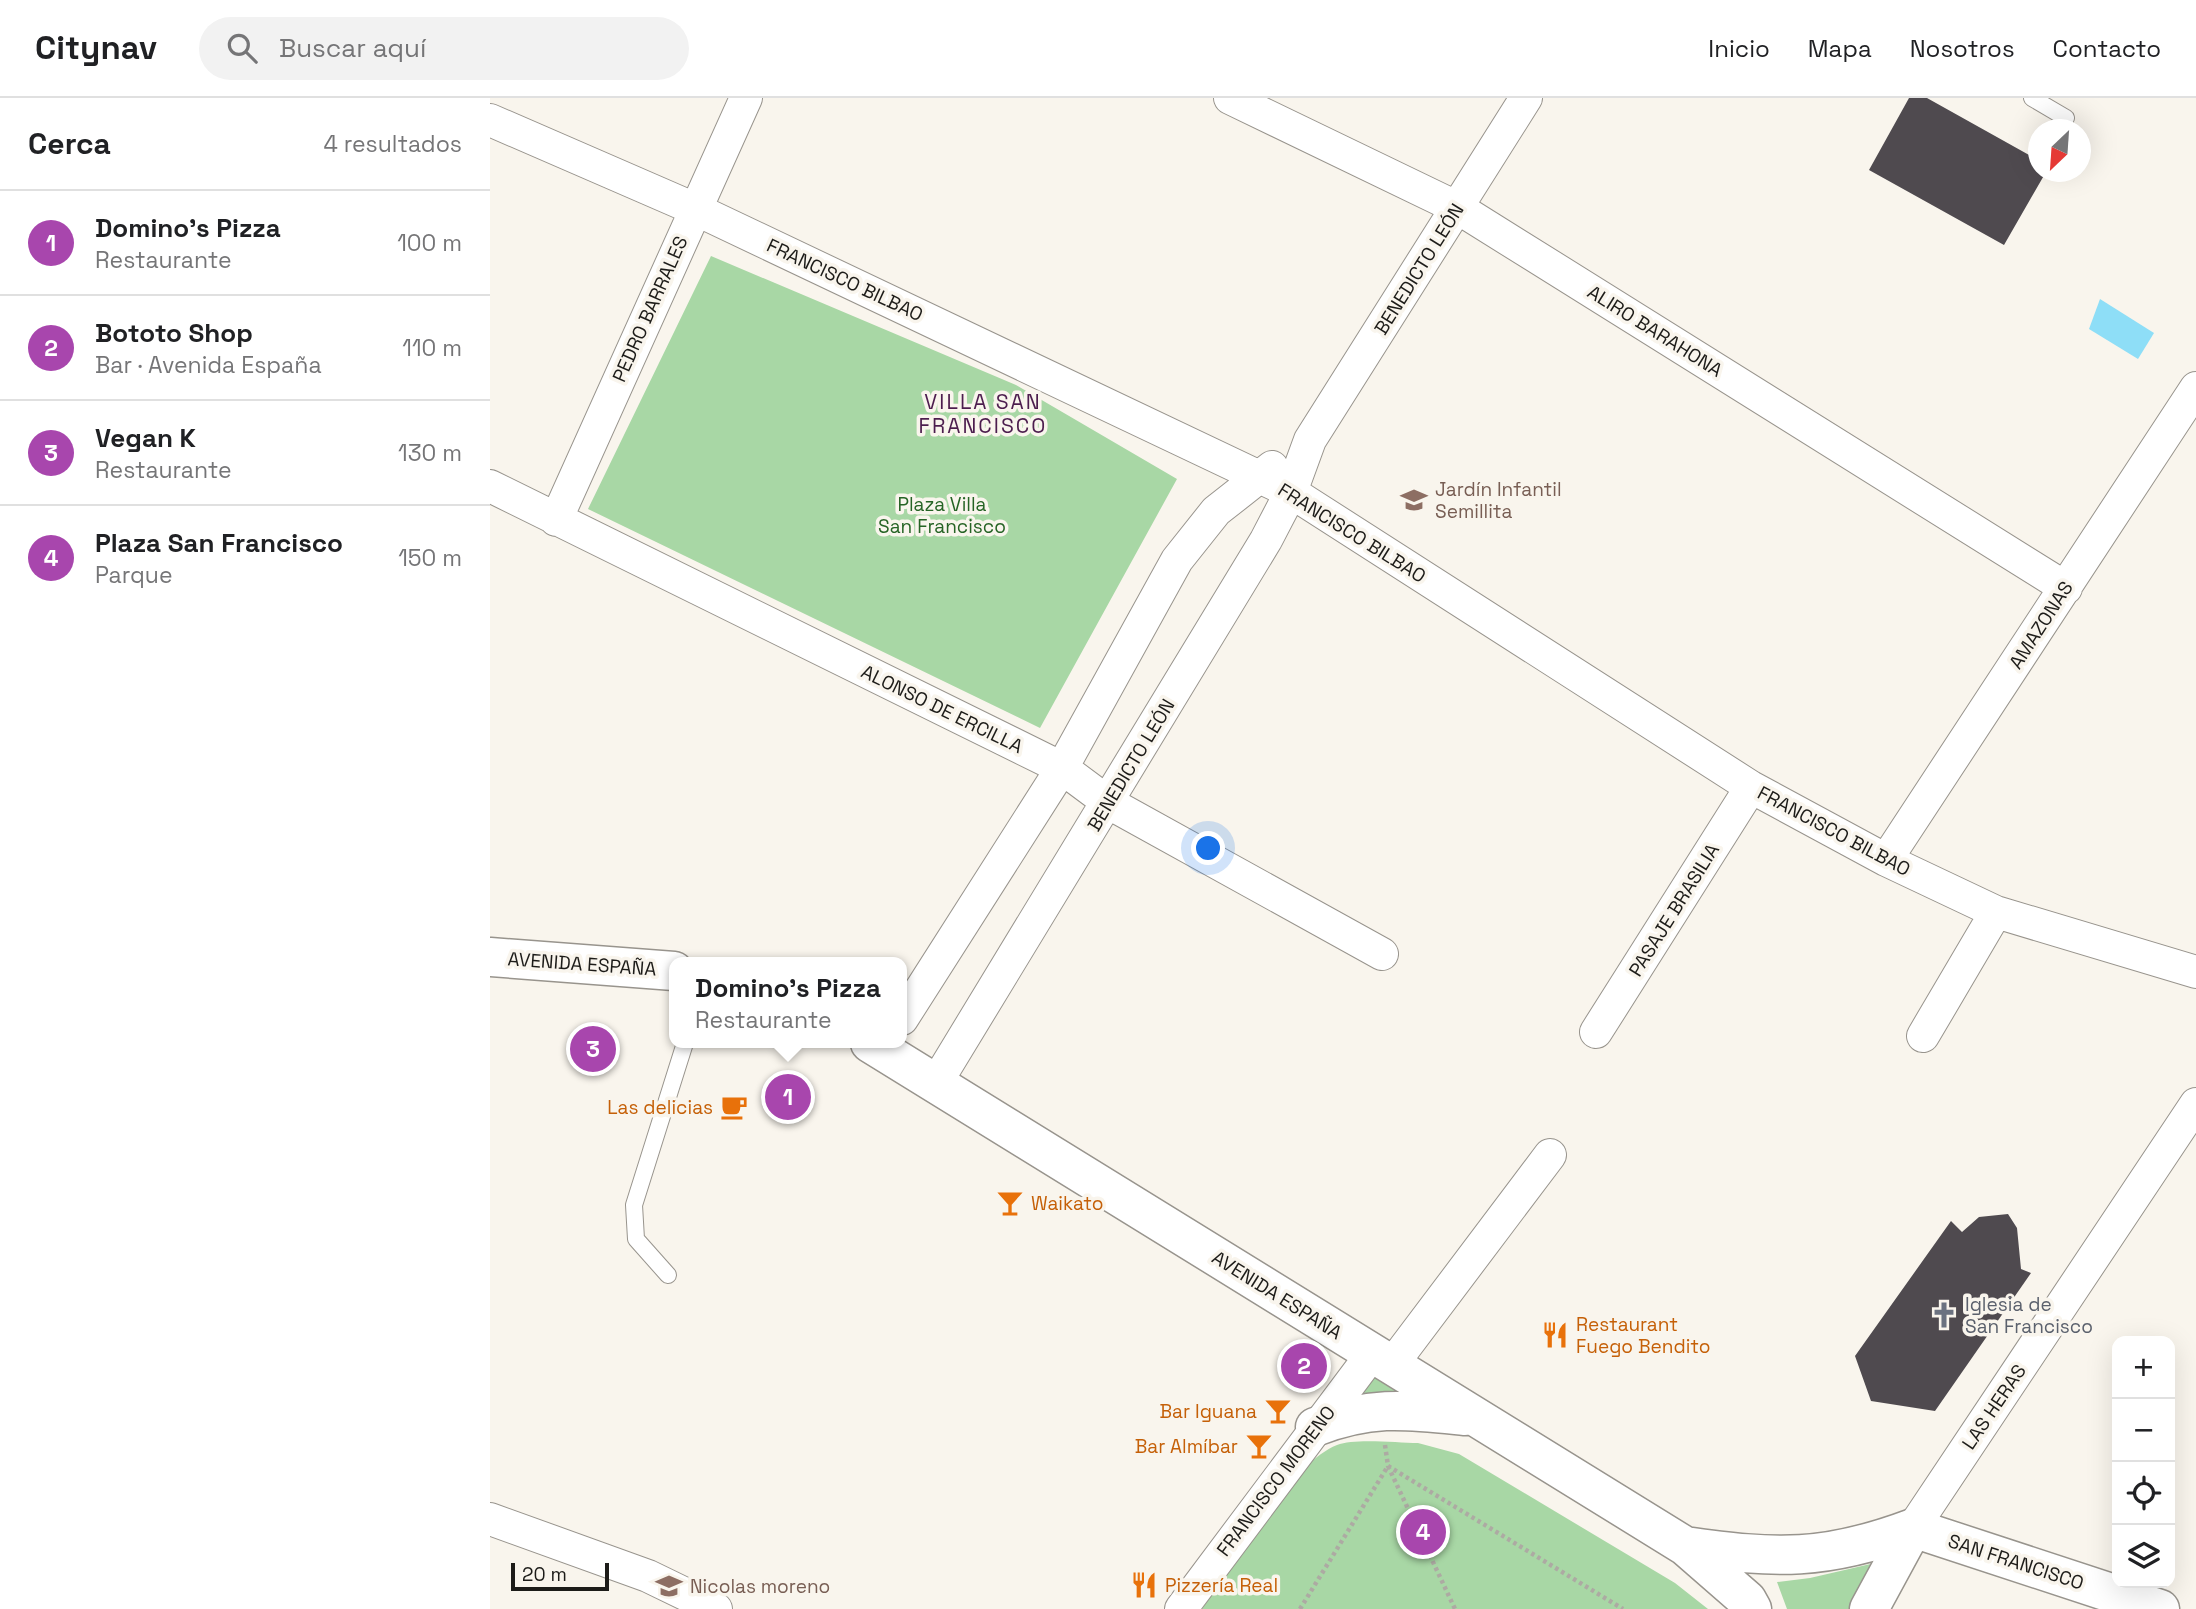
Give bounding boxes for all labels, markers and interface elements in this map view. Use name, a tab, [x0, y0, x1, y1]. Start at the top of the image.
search box	[199, 17, 689, 80]
text: Citynav	[35, 27, 157, 69]
icon: search	[223, 29, 261, 67]
text: Buscar aquí	[279, 31, 426, 65]
text: Inicio	[1708, 33, 1770, 64]
text: Mapa	[1808, 33, 1872, 64]
text: Nosotros	[1910, 33, 2015, 64]
text: Contacto	[2053, 33, 2161, 64]
north arrow	[2028, 119, 2091, 182]
text: Cerca	[28, 124, 111, 163]
text: 4 resultados	[323, 129, 462, 159]
street label: BENEDICTO LEÓN	[1369, 199, 1469, 339]
text: Domino's Pizza	[95, 211, 281, 245]
text: 1	[46, 228, 56, 258]
text: 100 m	[397, 228, 462, 258]
street label: PEDRO BARRALES	[607, 232, 693, 386]
street label: FRANCISCO BILBAO	[763, 233, 927, 327]
text: Restaurante	[95, 245, 232, 275]
street label: ALIRO BARAHONA	[1583, 279, 1727, 383]
text: Bototo Shop	[95, 316, 253, 350]
text: 2	[44, 333, 58, 363]
text: 110 m	[402, 333, 462, 363]
text: Bar · Avenida España	[95, 350, 322, 380]
district label: VILLA SAN FRANCISCO	[919, 388, 1047, 439]
text: Vegan K	[95, 421, 196, 455]
text: 3	[44, 438, 58, 468]
text: 130 m	[398, 438, 462, 468]
text: Restaurante	[95, 455, 232, 485]
street label: FRANCISCO BILBAO	[1273, 477, 1431, 589]
place label: Jardín Infantil Semillita	[1435, 477, 1562, 524]
school or university icon: Jardín Infantil Semillita	[1399, 485, 1429, 515]
park label: Plaza Villa San Francisco	[878, 492, 1006, 539]
text: Plaza San Francisco	[95, 526, 343, 560]
text: 4	[44, 543, 58, 573]
text: 150 m	[398, 543, 462, 573]
text: Parque	[95, 560, 173, 590]
street label: AMAZONAS	[2003, 576, 2079, 674]
street label: ALONSO DE ERCILLA	[857, 659, 1027, 759]
street label: BENEDICTO LEÓN	[1082, 694, 1180, 836]
street label: FRANCISCO BILBAO	[1753, 780, 1915, 882]
your location	[1191, 831, 1225, 865]
street label: PASAJE BRASILIA	[1623, 839, 1725, 981]
street label: AVENIDA ESPAÑA	[507, 946, 657, 982]
popup	[669, 957, 907, 1048]
text: Domino's Pizza	[695, 971, 881, 1005]
text: Restaurante	[695, 1005, 832, 1035]
pin: 3	[570, 1023, 616, 1075]
pin: 1	[765, 1071, 811, 1123]
cafe icon: Las delicias	[719, 1092, 749, 1122]
place label: Las delicias	[607, 1095, 713, 1120]
bar icon: Waikato	[995, 1188, 1025, 1218]
place label: Waikato	[1031, 1191, 1103, 1216]
street label: AVENIDA ESPAÑA	[1207, 1245, 1347, 1345]
place label: Iglesia de San Francisco	[1965, 1292, 2093, 1339]
church icon: Iglesia de San Francisco	[1929, 1300, 1959, 1330]
place label: Restaurant Fuego Bendito	[1576, 1312, 1710, 1359]
restaurant icon: Restaurant Fuego Bendito	[1540, 1320, 1570, 1350]
map controls	[2112, 1336, 2175, 1588]
button: +	[2112, 1336, 2175, 1399]
pin: 2	[1281, 1340, 1327, 1392]
street label: LAS HERAS	[1956, 1360, 2032, 1454]
bar icon: Bar Iguana	[1263, 1396, 1293, 1426]
place label: Bar Iguana	[1160, 1399, 1257, 1424]
button: −	[2112, 1399, 2175, 1462]
street label: FRANCISCO MORENO	[1211, 1401, 1341, 1561]
bar icon: Bar Almíbar	[1244, 1431, 1274, 1461]
place label: Bar Almíbar	[1135, 1434, 1238, 1459]
button: locate	[2112, 1462, 2175, 1525]
pin: 4	[1400, 1506, 1446, 1558]
button: layers	[2112, 1525, 2175, 1588]
street label: SAN FRANCISCO	[1945, 1528, 2087, 1596]
scale bar	[511, 1560, 609, 1592]
text: 20 m	[522, 1562, 567, 1587]
restaurant icon: Pizzería Real	[1129, 1570, 1159, 1600]
school or university icon: Nicolas moreno	[654, 1571, 684, 1601]
place label: Pizzería Real	[1165, 1573, 1278, 1598]
place label: Nicolas moreno	[690, 1574, 830, 1599]

